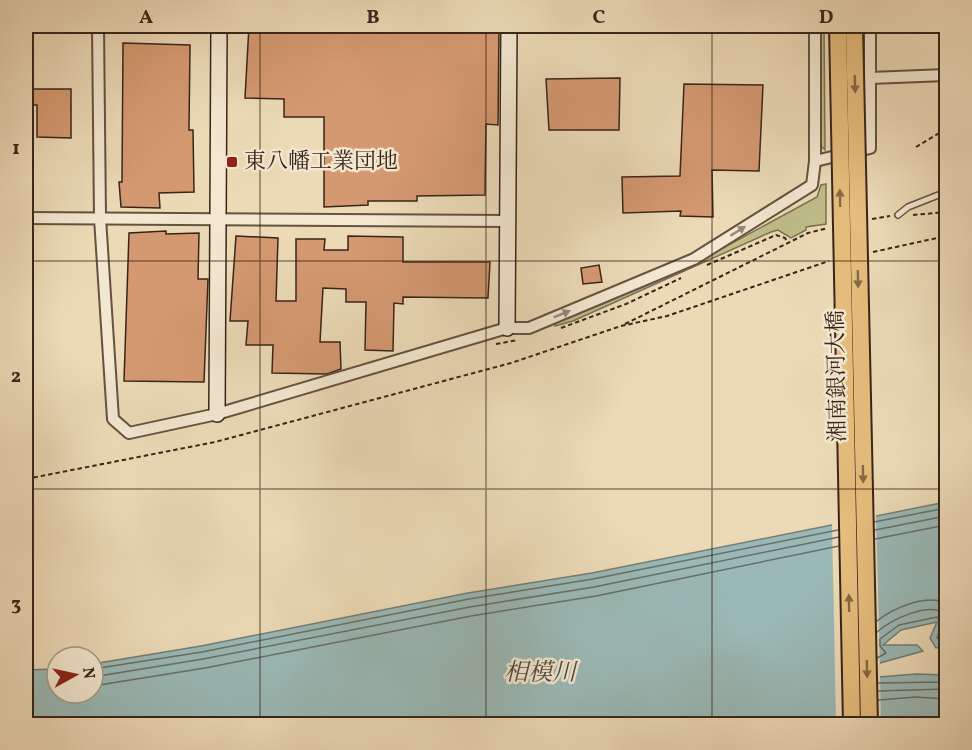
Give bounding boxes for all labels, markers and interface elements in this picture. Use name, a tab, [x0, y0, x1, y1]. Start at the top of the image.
text: A	[139, 4, 153, 32]
text: B	[366, 4, 380, 32]
text: C	[593, 4, 606, 32]
text: D	[819, 4, 833, 32]
one-way arrow	[850, 74, 860, 93]
text: 1	[12, 135, 20, 163]
place label: 東八幡工業団地	[244, 147, 398, 178]
marker: 東八幡工業団地	[225, 155, 239, 169]
one-way arrow	[835, 189, 845, 208]
one-way arrow	[730, 226, 747, 237]
one-way arrow	[854, 269, 863, 288]
one-way arrow	[554, 309, 572, 319]
street label: 湘南銀河大橋	[821, 310, 855, 442]
text: 2	[11, 363, 21, 391]
one-way arrow	[858, 464, 868, 483]
text: 3	[11, 591, 21, 619]
one-way arrow	[844, 594, 853, 613]
north arrow	[45, 645, 105, 705]
water label: 相模川	[504, 657, 579, 691]
one-way arrow	[863, 659, 872, 678]
text: N	[76, 666, 100, 681]

